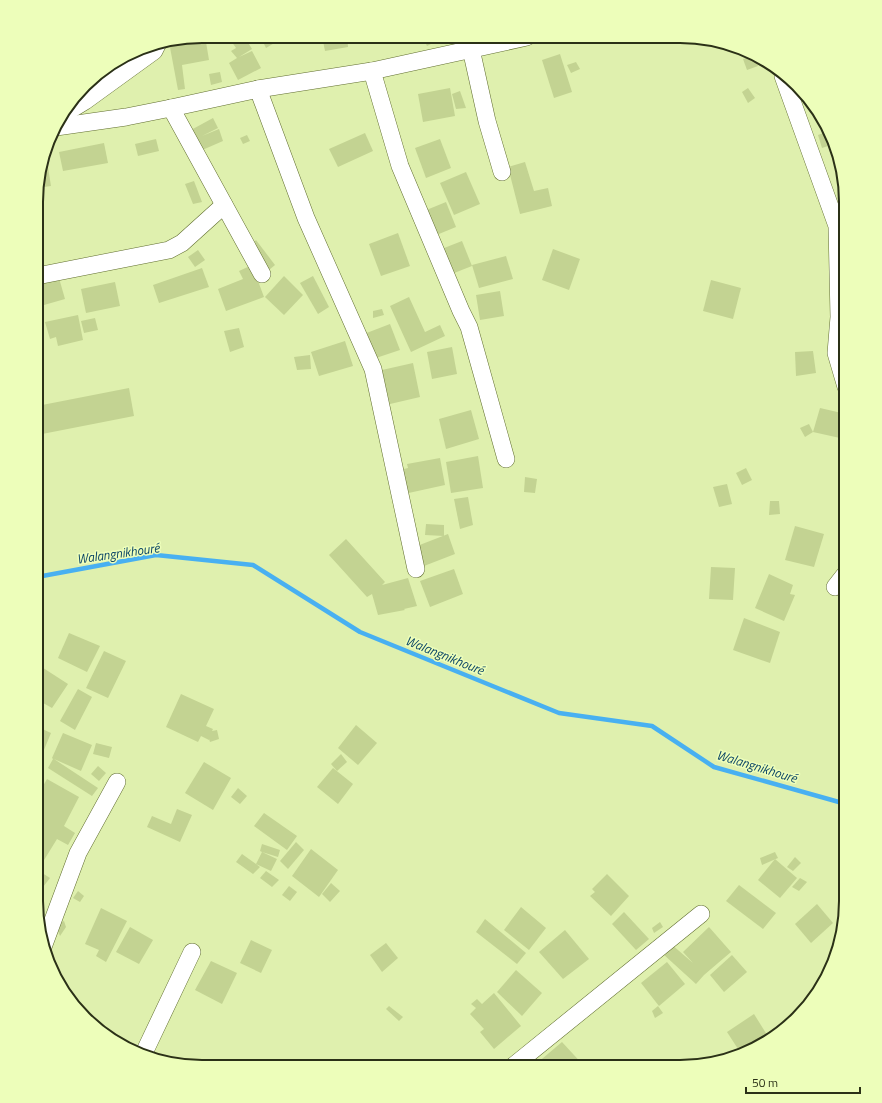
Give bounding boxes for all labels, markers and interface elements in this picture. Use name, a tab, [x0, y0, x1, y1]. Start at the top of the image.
water label: Walangnikhouré	[75, 537, 162, 569]
water label: Walangnikhouré	[403, 630, 488, 680]
water label: Walangnikhouré	[714, 744, 801, 788]
scale bar	[746, 1069, 860, 1095]
text: 50 m	[752, 1073, 778, 1092]

